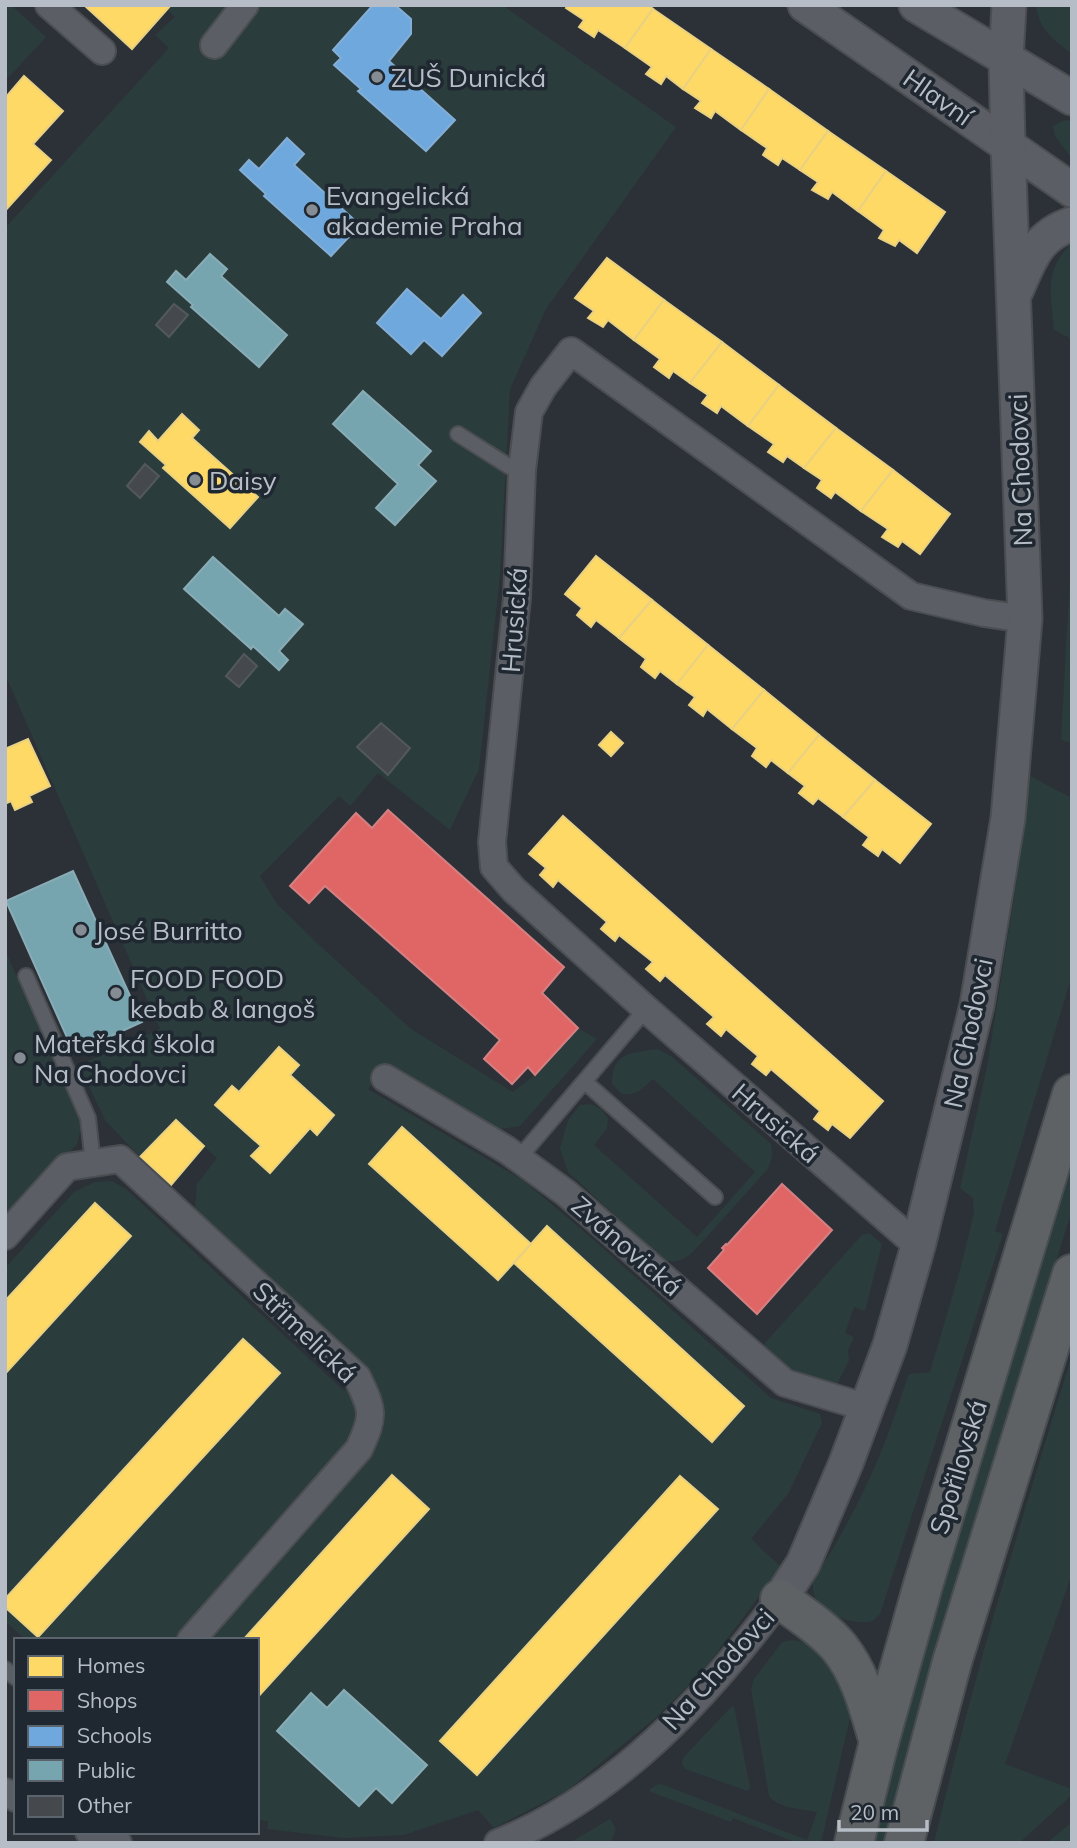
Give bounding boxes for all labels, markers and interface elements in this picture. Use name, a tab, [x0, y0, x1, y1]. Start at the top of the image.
place label: ZUŠ Dunická	[391, 61, 546, 94]
street label: Hlavní	[897, 61, 980, 134]
marker: ZUŠ Dunická	[369, 69, 385, 85]
place label: Evangelická akademie Praha	[326, 179, 523, 242]
marker: Evangelická akademie Praha	[304, 202, 320, 218]
street label: Na Chodovci	[1001, 393, 1039, 547]
place label: Daisy	[209, 464, 277, 497]
marker: Daisy	[187, 472, 203, 488]
street label: Hrusická	[494, 566, 534, 674]
place label: José Burritto	[95, 914, 243, 947]
marker: José Burritto	[73, 922, 89, 938]
street label: Na Chodovci	[936, 955, 1000, 1111]
place label: FOOD FOOD kebab & langoš	[130, 962, 315, 1025]
marker: FOOD FOOD kebab & langoš	[108, 985, 124, 1001]
place label: Mateřská škola Na Chodovci	[34, 1027, 216, 1090]
marker: Mateřská škola Na Chodovci	[12, 1050, 28, 1066]
street label: Hrusická	[725, 1076, 827, 1170]
street label: Zvánovická	[565, 1189, 689, 1303]
street label: Střimelická	[246, 1274, 364, 1390]
street label: Spořilovská	[922, 1396, 994, 1538]
street label: Na Chodovci	[655, 1601, 781, 1737]
legend	[14, 1638, 259, 1834]
text: Homes	[77, 1652, 145, 1678]
text: Shops	[77, 1687, 137, 1713]
text: Schools	[77, 1722, 152, 1748]
text: Public	[77, 1757, 136, 1783]
scale bar	[839, 1788, 926, 1832]
text: Other	[77, 1792, 132, 1818]
text: 20 m	[850, 1799, 899, 1825]

